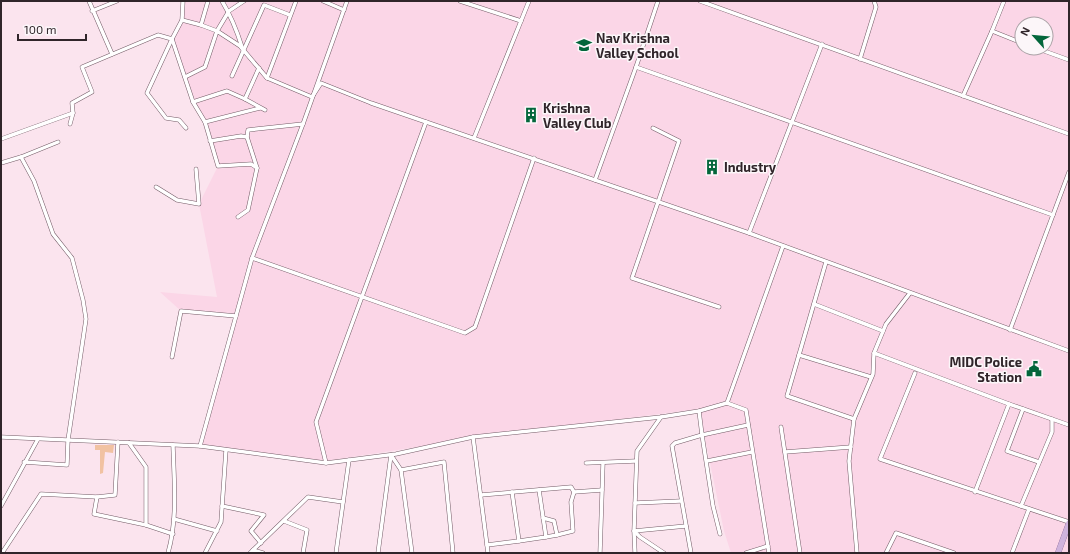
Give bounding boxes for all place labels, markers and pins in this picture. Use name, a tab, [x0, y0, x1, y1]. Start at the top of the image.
place label: Nav Krishna Valley School	[596, 30, 679, 61]
school or university icon: Nav Krishna Valley School	[575, 36, 593, 54]
place label: Krishna Valley Club	[543, 100, 612, 131]
building icon: Krishna Valley Club	[522, 106, 540, 124]
building icon: Industry	[703, 158, 721, 176]
place label: Industry	[724, 159, 777, 175]
place label: MIDC Police Station	[950, 354, 1022, 385]
public building icon: MIDC Police Station	[1025, 360, 1043, 378]

